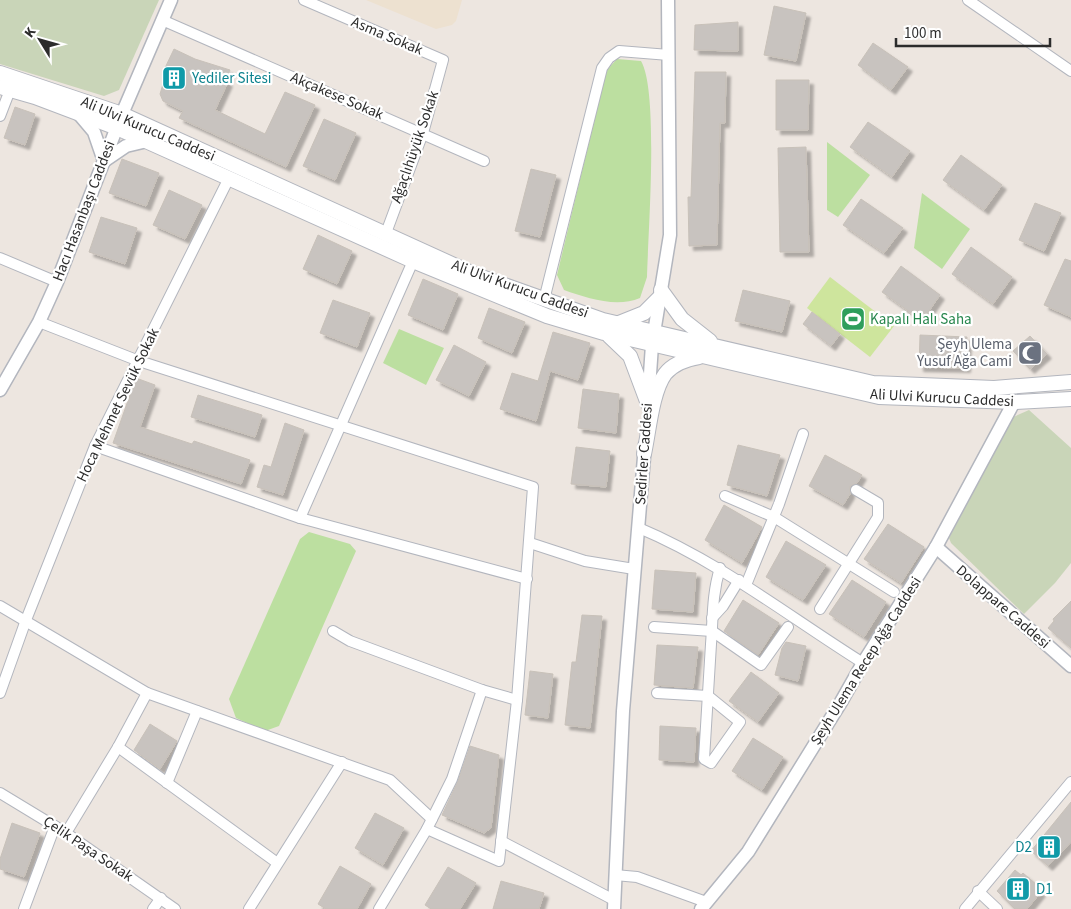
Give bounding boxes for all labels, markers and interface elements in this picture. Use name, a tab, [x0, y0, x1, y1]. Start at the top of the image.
street label: Asma Sokak	[348, 11, 427, 61]
north arrow	[15, 15, 65, 65]
scale bar	[896, 15, 1050, 47]
text: K	[20, 23, 41, 42]
text: 100 m	[904, 23, 942, 44]
building icon: Yediler Sitesi	[161, 65, 187, 91]
street label: Akçakese Sokak	[287, 67, 387, 125]
place label: Yediler Sitesi	[191, 68, 271, 89]
street label: Ağaçlıhüyük Sokak	[386, 87, 444, 206]
street label: Ali Ulvi Kurucu Caddesi	[78, 91, 218, 167]
street label: Hacı Hasanbaşı Caddesi	[47, 138, 121, 284]
street label: Ali Ulvi Kurucu Caddesi	[449, 254, 591, 324]
sports icon: Kapalı Halı Saha	[840, 306, 866, 332]
place label: Kapalı Halı Saha	[870, 309, 972, 330]
street label: Hoca Mehmet Sevük Sokak	[72, 324, 165, 486]
place label: Şeyh Ulema Yusuf Ağa Cami	[916, 334, 1012, 372]
mosque icon: Şeyh Ulema Yusuf Ağa Cami	[1017, 340, 1043, 366]
street label: Ali Ulvi Kurucu Caddesi	[870, 384, 1014, 412]
street label: Sedirler Caddesi	[630, 402, 658, 506]
street label: Dolappare Caddesi	[951, 560, 1055, 654]
street label: Şeyh Ulema Recep Ağa Caddesi	[805, 573, 927, 749]
street label: Çelik Paşa Sokak	[39, 811, 138, 887]
building icon: D2	[1036, 834, 1062, 860]
place label: D2	[1015, 837, 1032, 858]
building icon: D1	[1005, 876, 1031, 902]
place label: D1	[1036, 879, 1053, 900]

